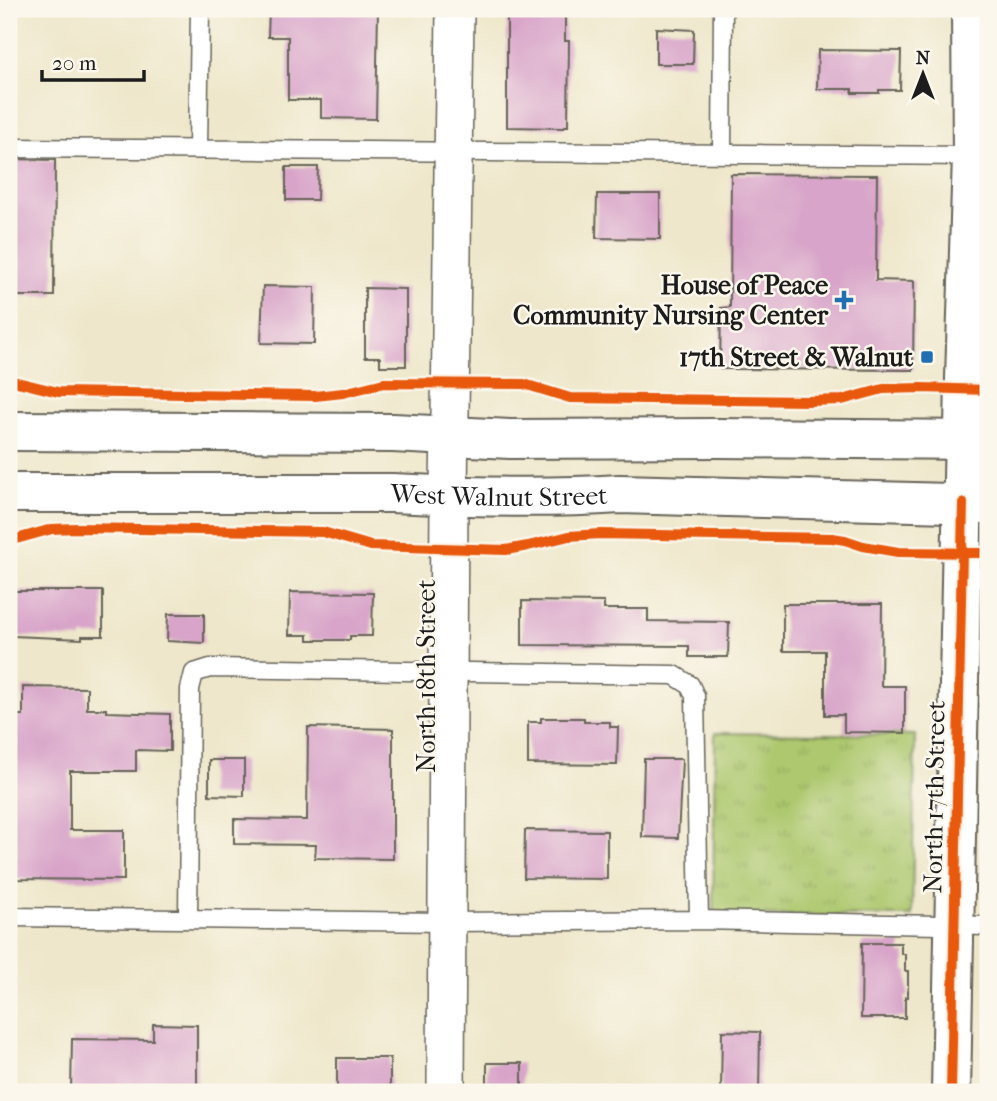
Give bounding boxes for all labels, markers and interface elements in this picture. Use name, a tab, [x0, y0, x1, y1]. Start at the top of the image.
scale bar	[42, 38, 144, 82]
north arrow	[888, 38, 958, 108]
text: N	[916, 47, 931, 69]
text: 20 m	[52, 51, 97, 75]
place label: House of Peace Community Nursing Center	[513, 270, 829, 331]
marker: House of Peace Community Nursing Center	[834, 290, 854, 310]
place label: 17th Street & Walnut	[679, 342, 914, 373]
marker: 17th Street & Walnut	[919, 349, 935, 365]
street label: West Walnut Street	[389, 478, 609, 513]
street label: North 18th Street	[411, 579, 442, 773]
street label: North 17th Street	[917, 700, 952, 894]

